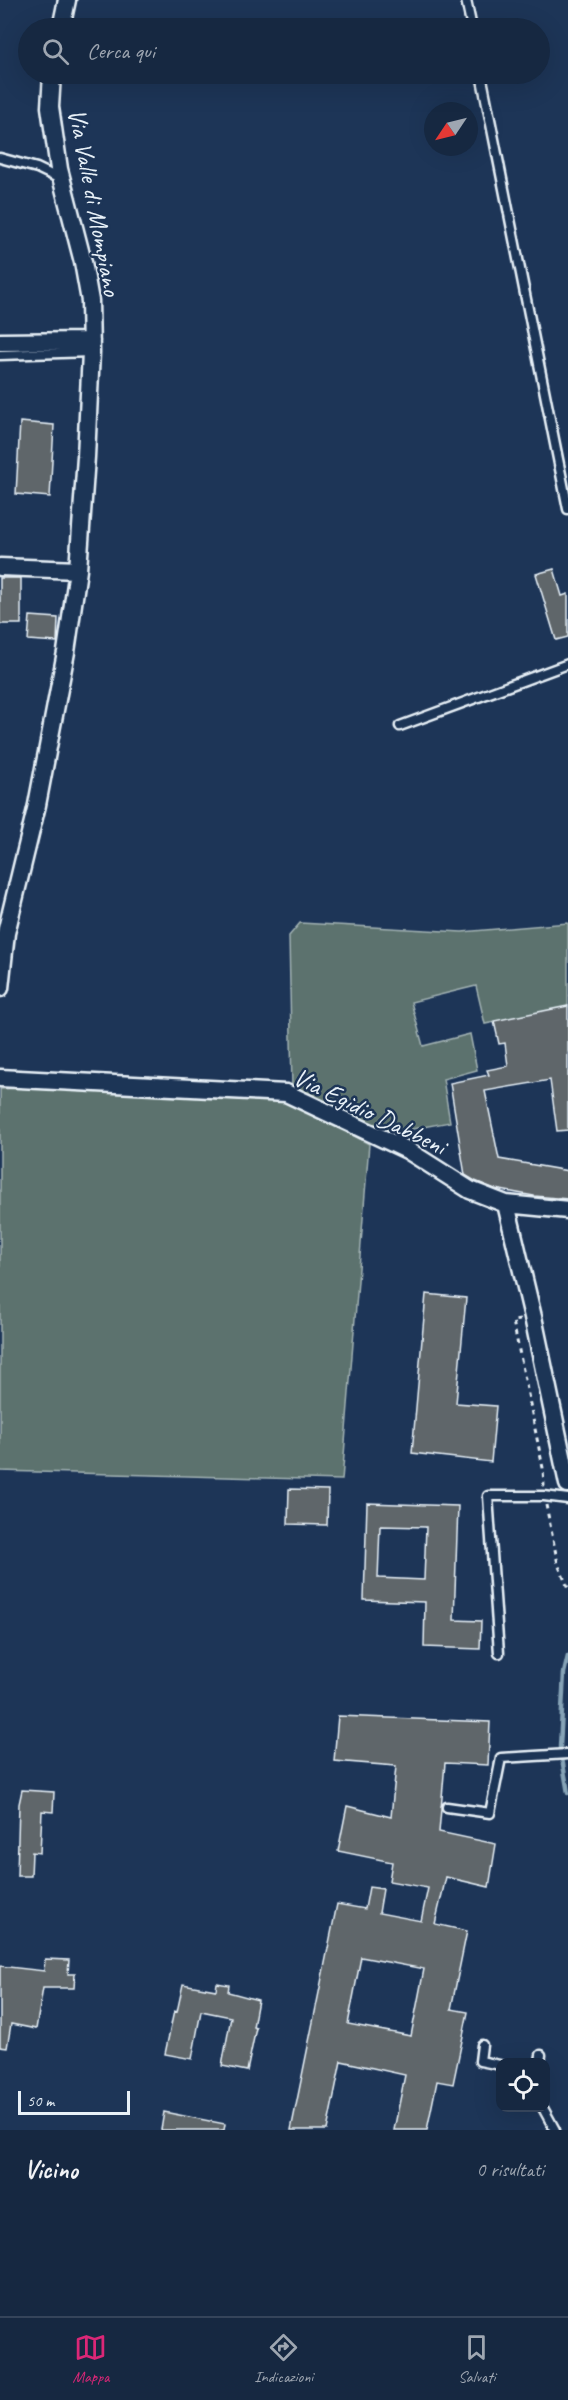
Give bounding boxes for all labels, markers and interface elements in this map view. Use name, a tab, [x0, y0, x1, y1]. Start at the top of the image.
search box	[18, 18, 550, 84]
icon: search	[39, 35, 72, 68]
text: Cerca qui	[87, 37, 155, 65]
north arrow	[424, 102, 478, 156]
street label: Via Valle di Mompiano	[60, 106, 129, 300]
street label: Via Egidio Dabbeni	[288, 1060, 454, 1164]
map controls	[496, 2058, 550, 2112]
button: locate	[496, 2058, 550, 2112]
scale bar	[18, 2088, 130, 2116]
text: 50 m	[27, 2091, 54, 2111]
text: Vicino	[24, 2153, 78, 2186]
text: 0 risultati	[476, 2157, 544, 2182]
tab: Mappa	[72, 2331, 109, 2387]
tab: Indicazioni	[254, 2331, 313, 2387]
tab: Salvati	[458, 2331, 496, 2387]

